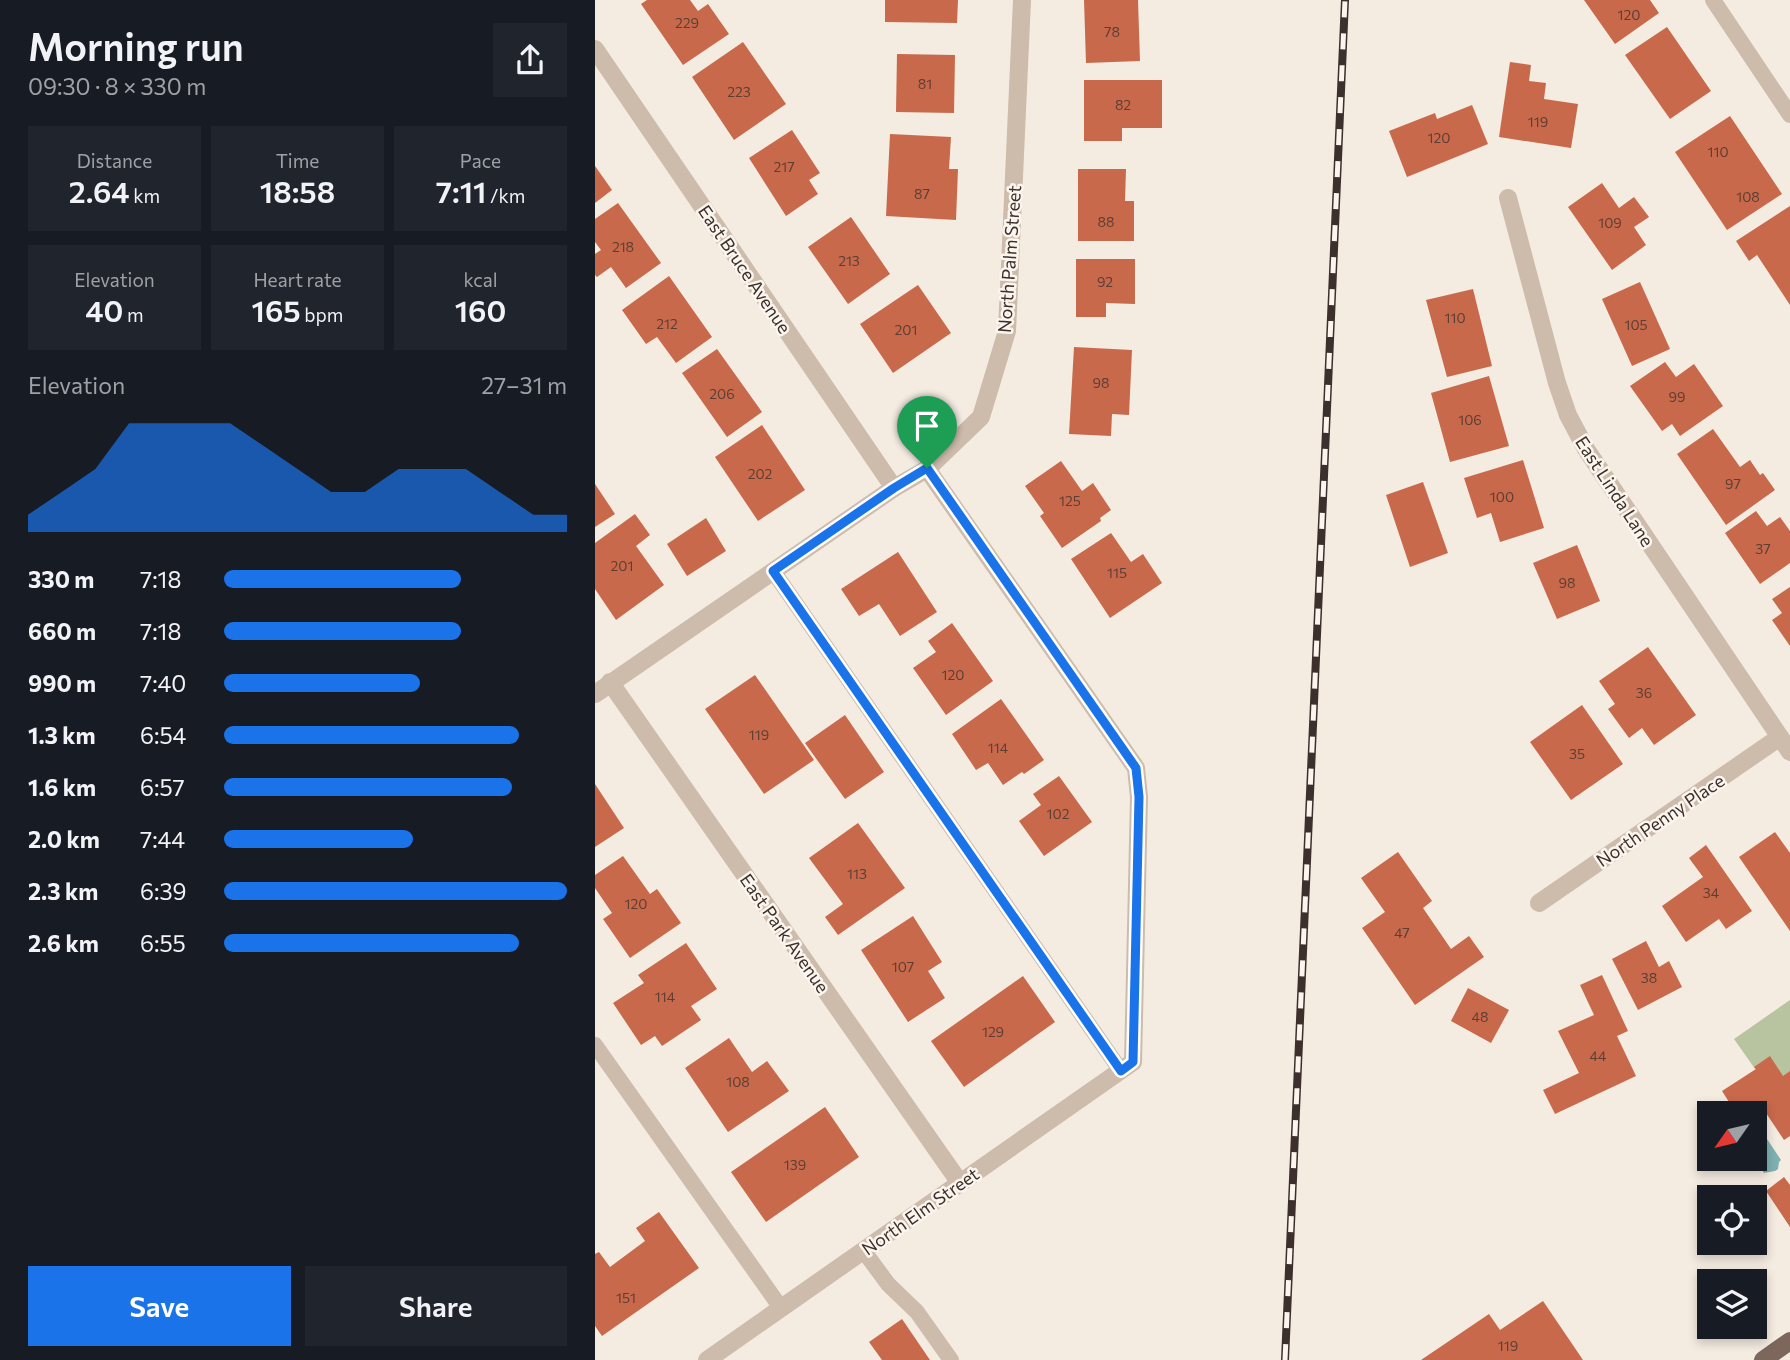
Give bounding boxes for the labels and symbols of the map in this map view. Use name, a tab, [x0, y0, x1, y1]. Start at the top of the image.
house number: 120	[1618, 6, 1640, 23]
house number: 229	[675, 14, 699, 31]
house number: 78	[1104, 23, 1120, 40]
house number: 81	[918, 75, 932, 92]
house number: 223	[727, 83, 751, 100]
house number: 82	[1115, 96, 1131, 113]
house number: 119	[1528, 113, 1548, 130]
house number: 120	[1428, 129, 1450, 146]
house number: 110	[1707, 143, 1729, 160]
house number: 217	[773, 158, 795, 175]
street label: North Palm Street	[993, 184, 1025, 334]
house number: 87	[914, 185, 930, 202]
house number: 108	[1736, 188, 1760, 205]
street label: East Bruce Avenue	[694, 201, 796, 337]
house number: 88	[1098, 213, 1115, 230]
house number: 109	[1598, 214, 1622, 231]
house number: 218	[612, 238, 634, 255]
house number: 213	[838, 252, 860, 269]
house number: 92	[1097, 273, 1113, 290]
house number: 110	[1444, 309, 1466, 326]
house number: 212	[656, 315, 678, 332]
house number: 105	[1624, 316, 1648, 333]
house number: 201	[895, 321, 917, 338]
house number: 98	[1093, 374, 1110, 391]
house number: 206	[709, 385, 735, 402]
house number: 99	[1669, 388, 1686, 405]
pin	[897, 396, 957, 468]
house number: 106	[1458, 411, 1482, 428]
street label: East Linda Lane	[1571, 432, 1659, 550]
house number: 202	[748, 465, 773, 482]
house number: 97	[1725, 475, 1741, 492]
house number: 100	[1490, 488, 1514, 505]
house number: 125	[1059, 492, 1081, 509]
house number: 37	[1755, 540, 1771, 557]
house number: 201	[611, 557, 633, 574]
house number: 115	[1107, 564, 1127, 581]
house number: 98	[1559, 574, 1576, 591]
house number: 120	[942, 666, 964, 683]
house number: 36	[1636, 684, 1652, 701]
house number: 119	[749, 726, 769, 743]
house number: 114	[988, 739, 1009, 756]
house number: 35	[1569, 745, 1585, 762]
street label: North Penny Place	[1592, 769, 1728, 871]
house number: 102	[1047, 805, 1070, 822]
house number: 113	[847, 865, 867, 882]
street label: East Park Avenue	[736, 869, 834, 997]
house number: 34	[1703, 884, 1720, 901]
house number: 120	[625, 895, 647, 912]
house number: 47	[1394, 924, 1410, 941]
house number: 107	[892, 958, 914, 975]
house number: 38	[1641, 969, 1657, 986]
house number: 114	[655, 988, 676, 1005]
house number: 48	[1472, 1008, 1488, 1025]
house number: 129	[982, 1023, 1004, 1040]
house number: 44	[1590, 1047, 1607, 1064]
house number: 108	[726, 1073, 750, 1090]
north arrow	[1697, 1101, 1767, 1171]
house number: 139	[784, 1156, 806, 1173]
street label: North Elm Street	[857, 1162, 983, 1260]
house number: 151	[616, 1289, 636, 1306]
house number: 119	[1498, 1337, 1518, 1354]

